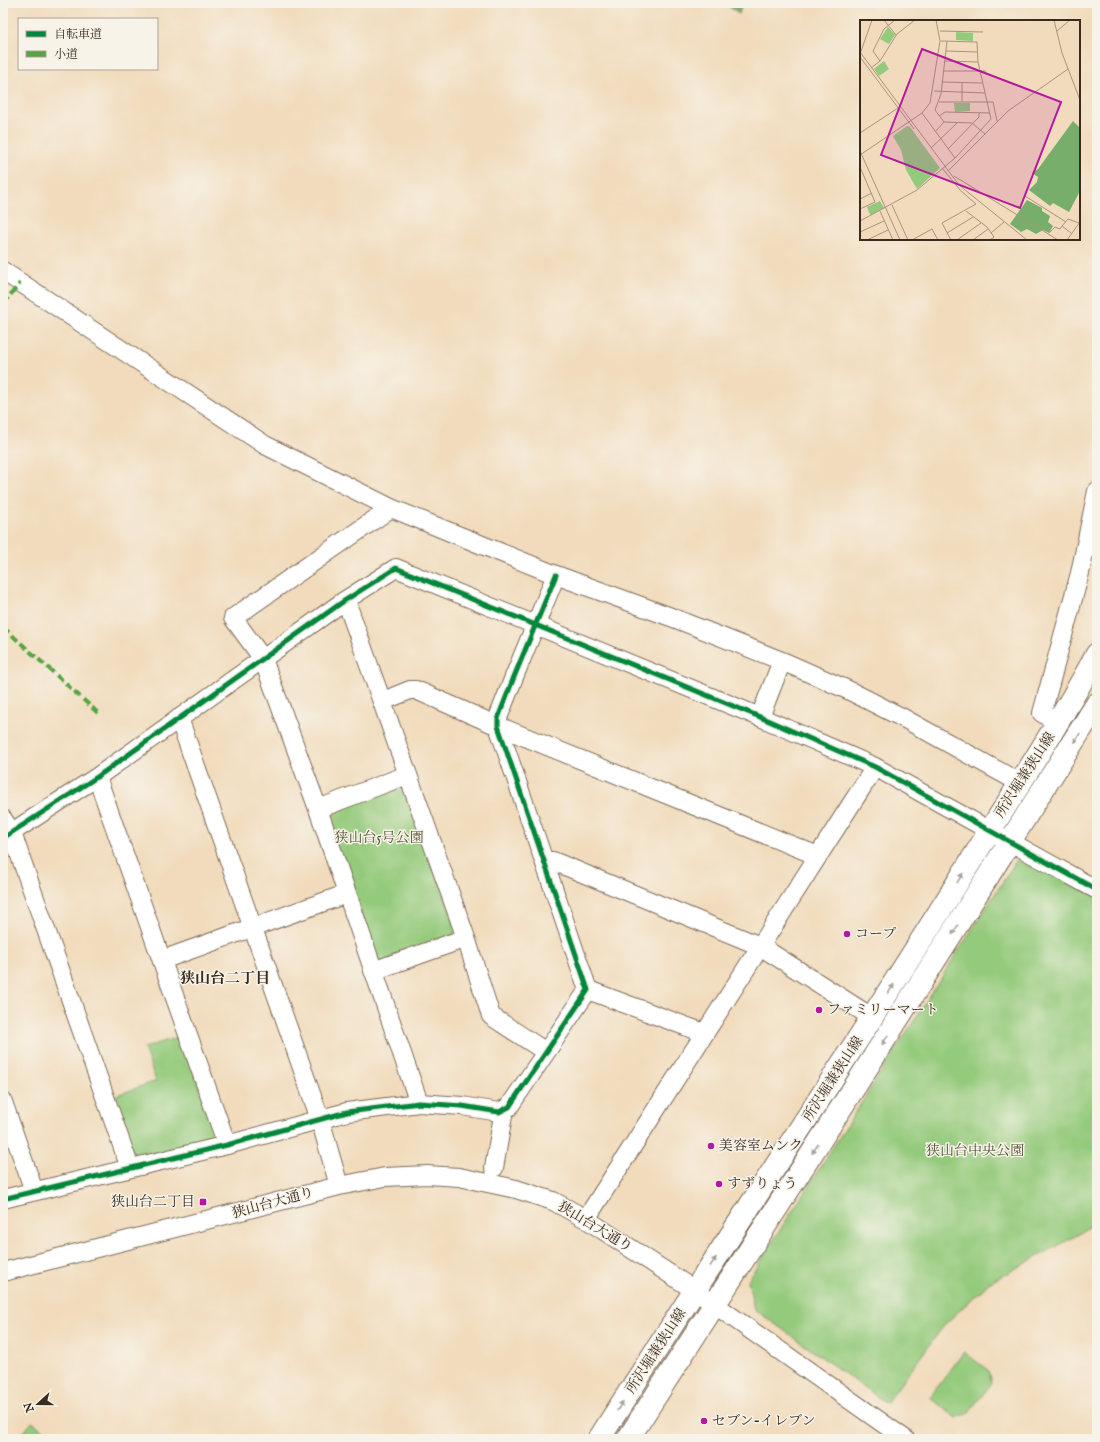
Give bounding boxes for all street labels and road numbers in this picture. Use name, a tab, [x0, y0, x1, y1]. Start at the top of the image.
street label: 所沢堀兼狭山線	[991, 729, 1059, 821]
street label: 所沢堀兼狭山線	[799, 1033, 867, 1125]
street label: 狭山台大通り	[230, 1183, 316, 1223]
street label: 狭山台大通り	[554, 1198, 636, 1256]
street label: 所沢堀兼狭山線	[622, 1305, 690, 1397]

